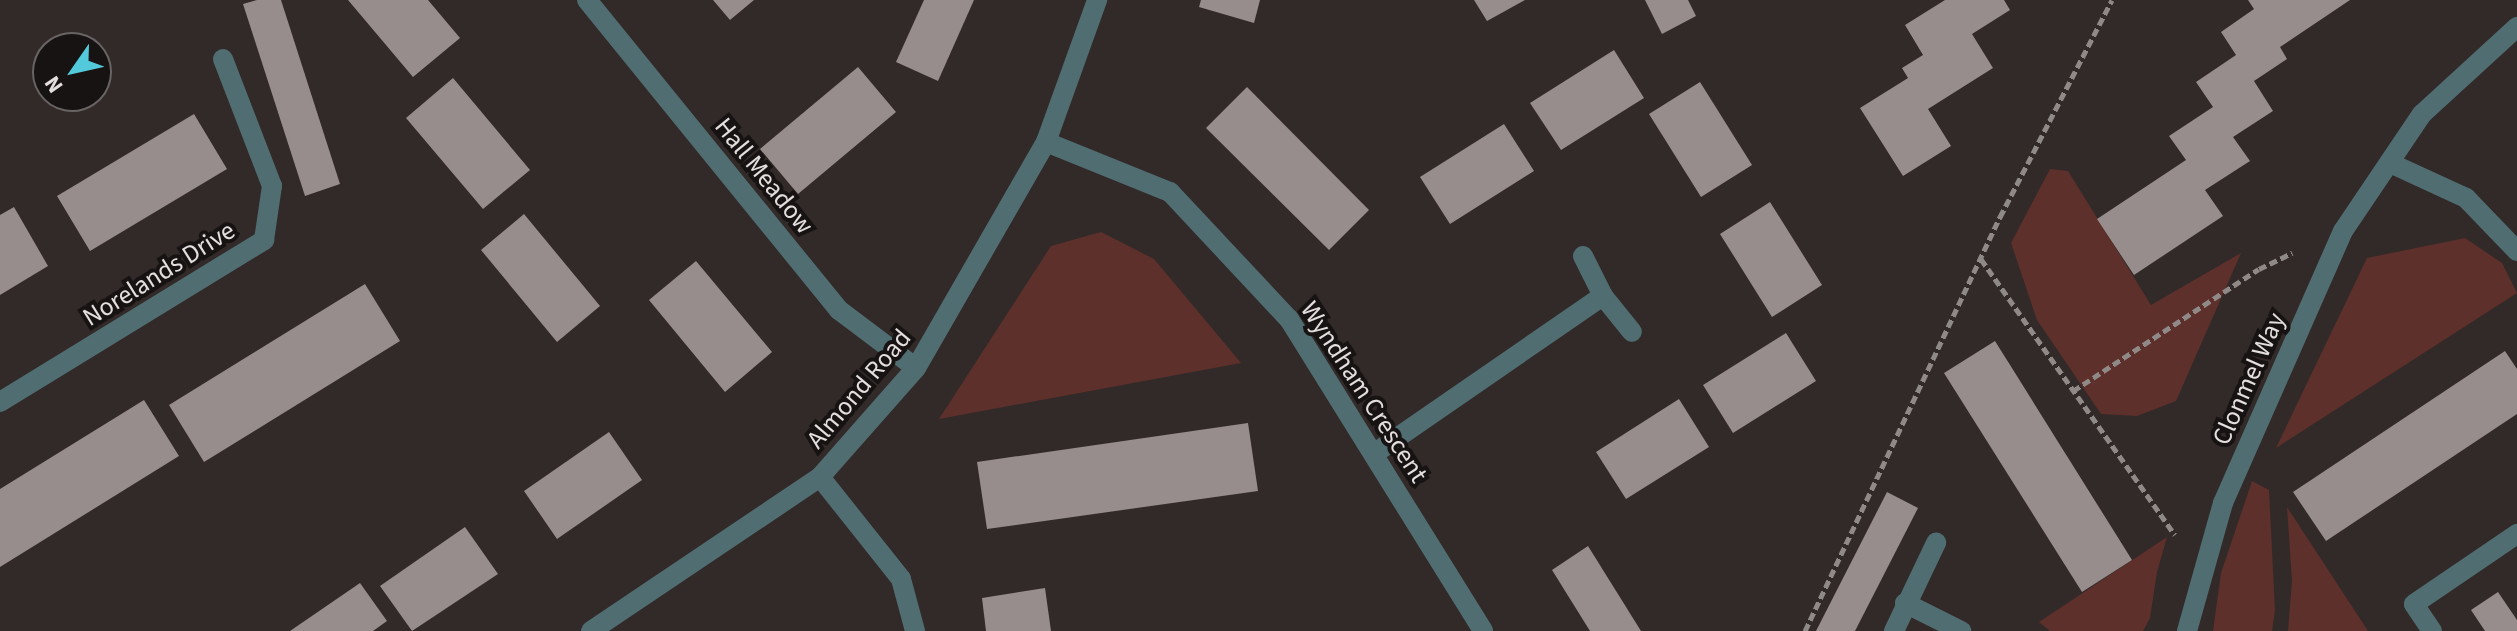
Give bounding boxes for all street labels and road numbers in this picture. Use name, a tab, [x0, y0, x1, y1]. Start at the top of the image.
street label: Hall Meadow	[708, 112, 820, 240]
street label: Norelands Drive	[77, 215, 241, 333]
street label: Wyndham Crescent	[1294, 296, 1434, 488]
street label: Clonmel Way	[2206, 308, 2292, 450]
street label: Almond Road	[800, 323, 918, 455]

